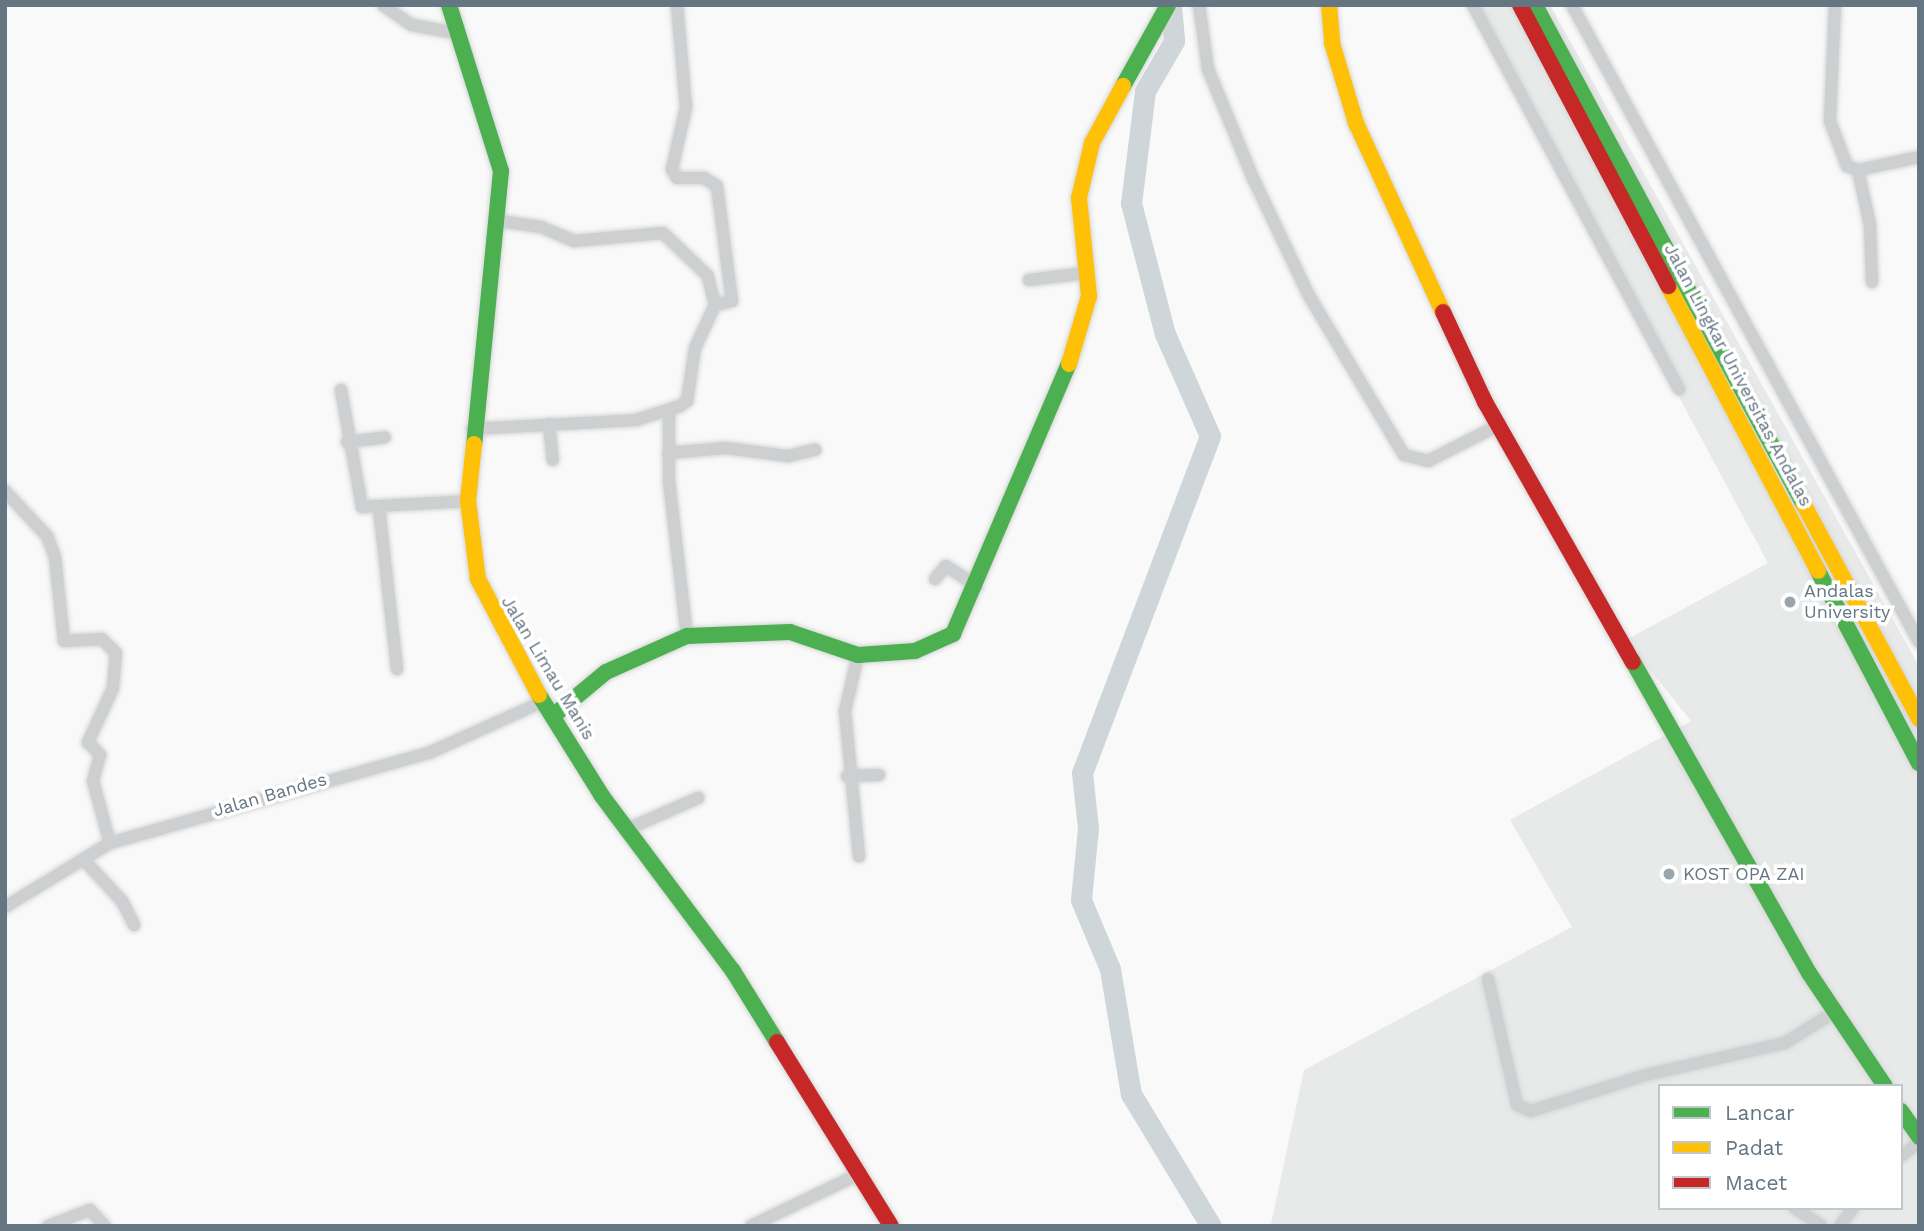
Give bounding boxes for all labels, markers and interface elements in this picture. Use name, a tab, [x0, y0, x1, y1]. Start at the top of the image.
street label: Jalan Lingkar Universitas Andalas	[1659, 239, 1817, 511]
place label: Andalas University	[1804, 581, 1890, 624]
street label: Jalan Limau Manis	[497, 592, 599, 744]
marker: Andalas University	[1782, 594, 1798, 610]
street label: Jalan Bandes	[211, 768, 329, 822]
place label: KOST OPA ZAI	[1683, 863, 1806, 885]
marker: KOST OPA ZAI	[1661, 866, 1677, 882]
legend	[1658, 1084, 1903, 1210]
text: Lancar	[1725, 1100, 1795, 1125]
text: Padat	[1725, 1135, 1783, 1160]
text: Macet	[1725, 1170, 1787, 1195]

